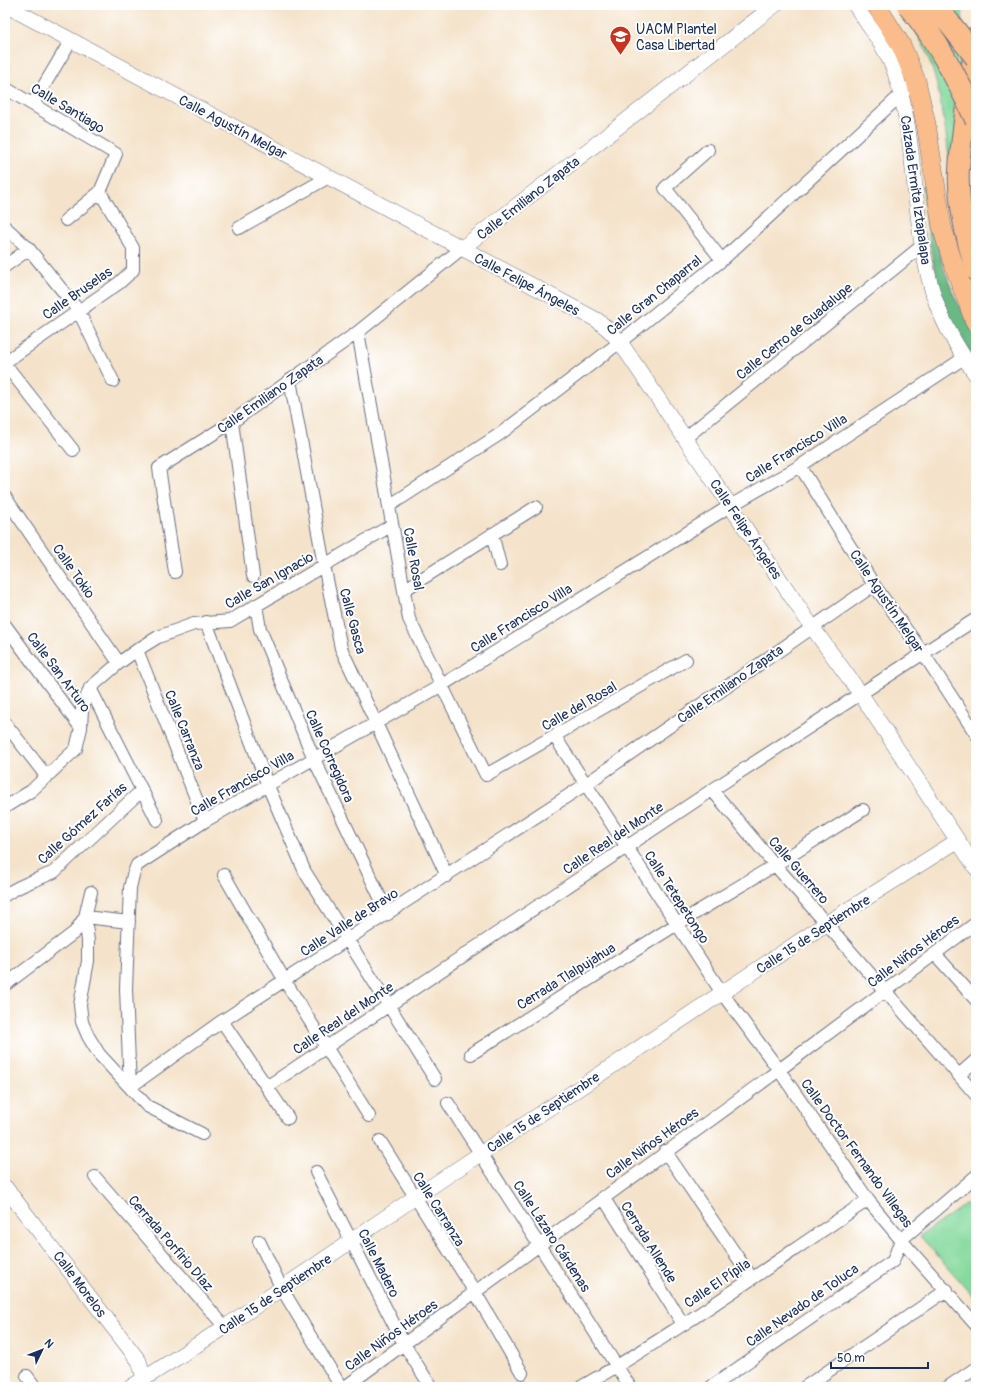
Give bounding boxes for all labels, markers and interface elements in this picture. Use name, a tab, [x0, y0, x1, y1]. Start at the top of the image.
place label: UACM Plantel Casa Libertad	[636, 21, 717, 54]
school or university icon: UACM Plantel Casa Libertad	[607, 24, 633, 57]
street label: Calle Santiago	[28, 80, 108, 137]
street label: Calle Agustín Melgar	[176, 92, 290, 163]
street label: Calzada Ermita Iztapalapa	[897, 114, 934, 266]
street label: Calle Emiliano Zapata	[474, 153, 583, 244]
street label: Calle Felipe Ángeles	[471, 249, 583, 320]
street label: Calle Gran Chaparral	[603, 252, 705, 339]
street label: Calle Bruselas	[39, 263, 116, 324]
street label: Calle Cerro de Guadalupe	[733, 279, 856, 383]
street label: Calle Emiliano Zapata	[214, 351, 327, 437]
street label: Calle Francisco Villa	[742, 410, 850, 487]
street label: Calle Felipe Ángeles	[706, 476, 787, 583]
street label: Calle Rosal	[400, 526, 427, 592]
street label: Calle Tokio	[49, 541, 99, 602]
street label: Calle Agustín Melgar	[846, 547, 927, 656]
street label: Calle San Ignacio	[222, 548, 317, 613]
street label: Calle Francisco Villa	[467, 580, 575, 657]
street label: Calle Gasca	[336, 586, 369, 656]
street label: Calle San Arturo	[23, 629, 95, 716]
street label: Calle Emiliano Zapata	[674, 641, 787, 727]
street label: Calle del Rosal	[539, 678, 620, 735]
street label: Calle Carranza	[161, 688, 208, 773]
street label: Calle Corregidora	[302, 707, 358, 805]
street label: Calle Francisco Villa	[187, 747, 297, 820]
street label: Calle Gómez Farías	[34, 778, 131, 868]
street label: Calle Real del Monte	[560, 798, 667, 878]
street label: Calle Guerrero	[765, 833, 833, 908]
street label: Calle Tetepetongo	[640, 848, 713, 947]
street label: Calle Valle de Bravo	[297, 884, 402, 960]
street label: Calle 15 de Septiembre	[753, 891, 873, 978]
street label: Calle Niños Héroes	[864, 911, 963, 991]
street label: Cerrada Tlalpujahua	[514, 939, 619, 1014]
street label: Calle Real del Monte	[290, 978, 397, 1058]
street label: Calle 15 de Septiembre	[484, 1068, 603, 1156]
street label: Calle Doctor Fernando Villegas	[797, 1076, 917, 1232]
street label: Calle Niños Héroes	[603, 1104, 703, 1183]
street label: Calle Carranza	[409, 1169, 468, 1250]
street label: Calle Lázaro Cárdenas	[509, 1177, 594, 1296]
street label: Cerrada Porfirio Díaz	[124, 1192, 217, 1295]
street label: Cerrada Allende	[617, 1198, 680, 1286]
street label: Calle Madero	[354, 1226, 403, 1301]
street label: Calle Morelos	[49, 1248, 110, 1321]
street label: Calle 15 de Septiembre	[216, 1250, 335, 1338]
street label: Calle El Pípila	[681, 1255, 754, 1312]
street label: Calle Nevado de Toluca	[743, 1260, 862, 1351]
street label: Calle Niños Héroes	[342, 1296, 442, 1375]
north arrow	[22, 1330, 62, 1370]
text: N	[42, 1336, 57, 1351]
scale bar	[831, 1344, 928, 1370]
text: 50 m	[837, 1351, 865, 1366]

